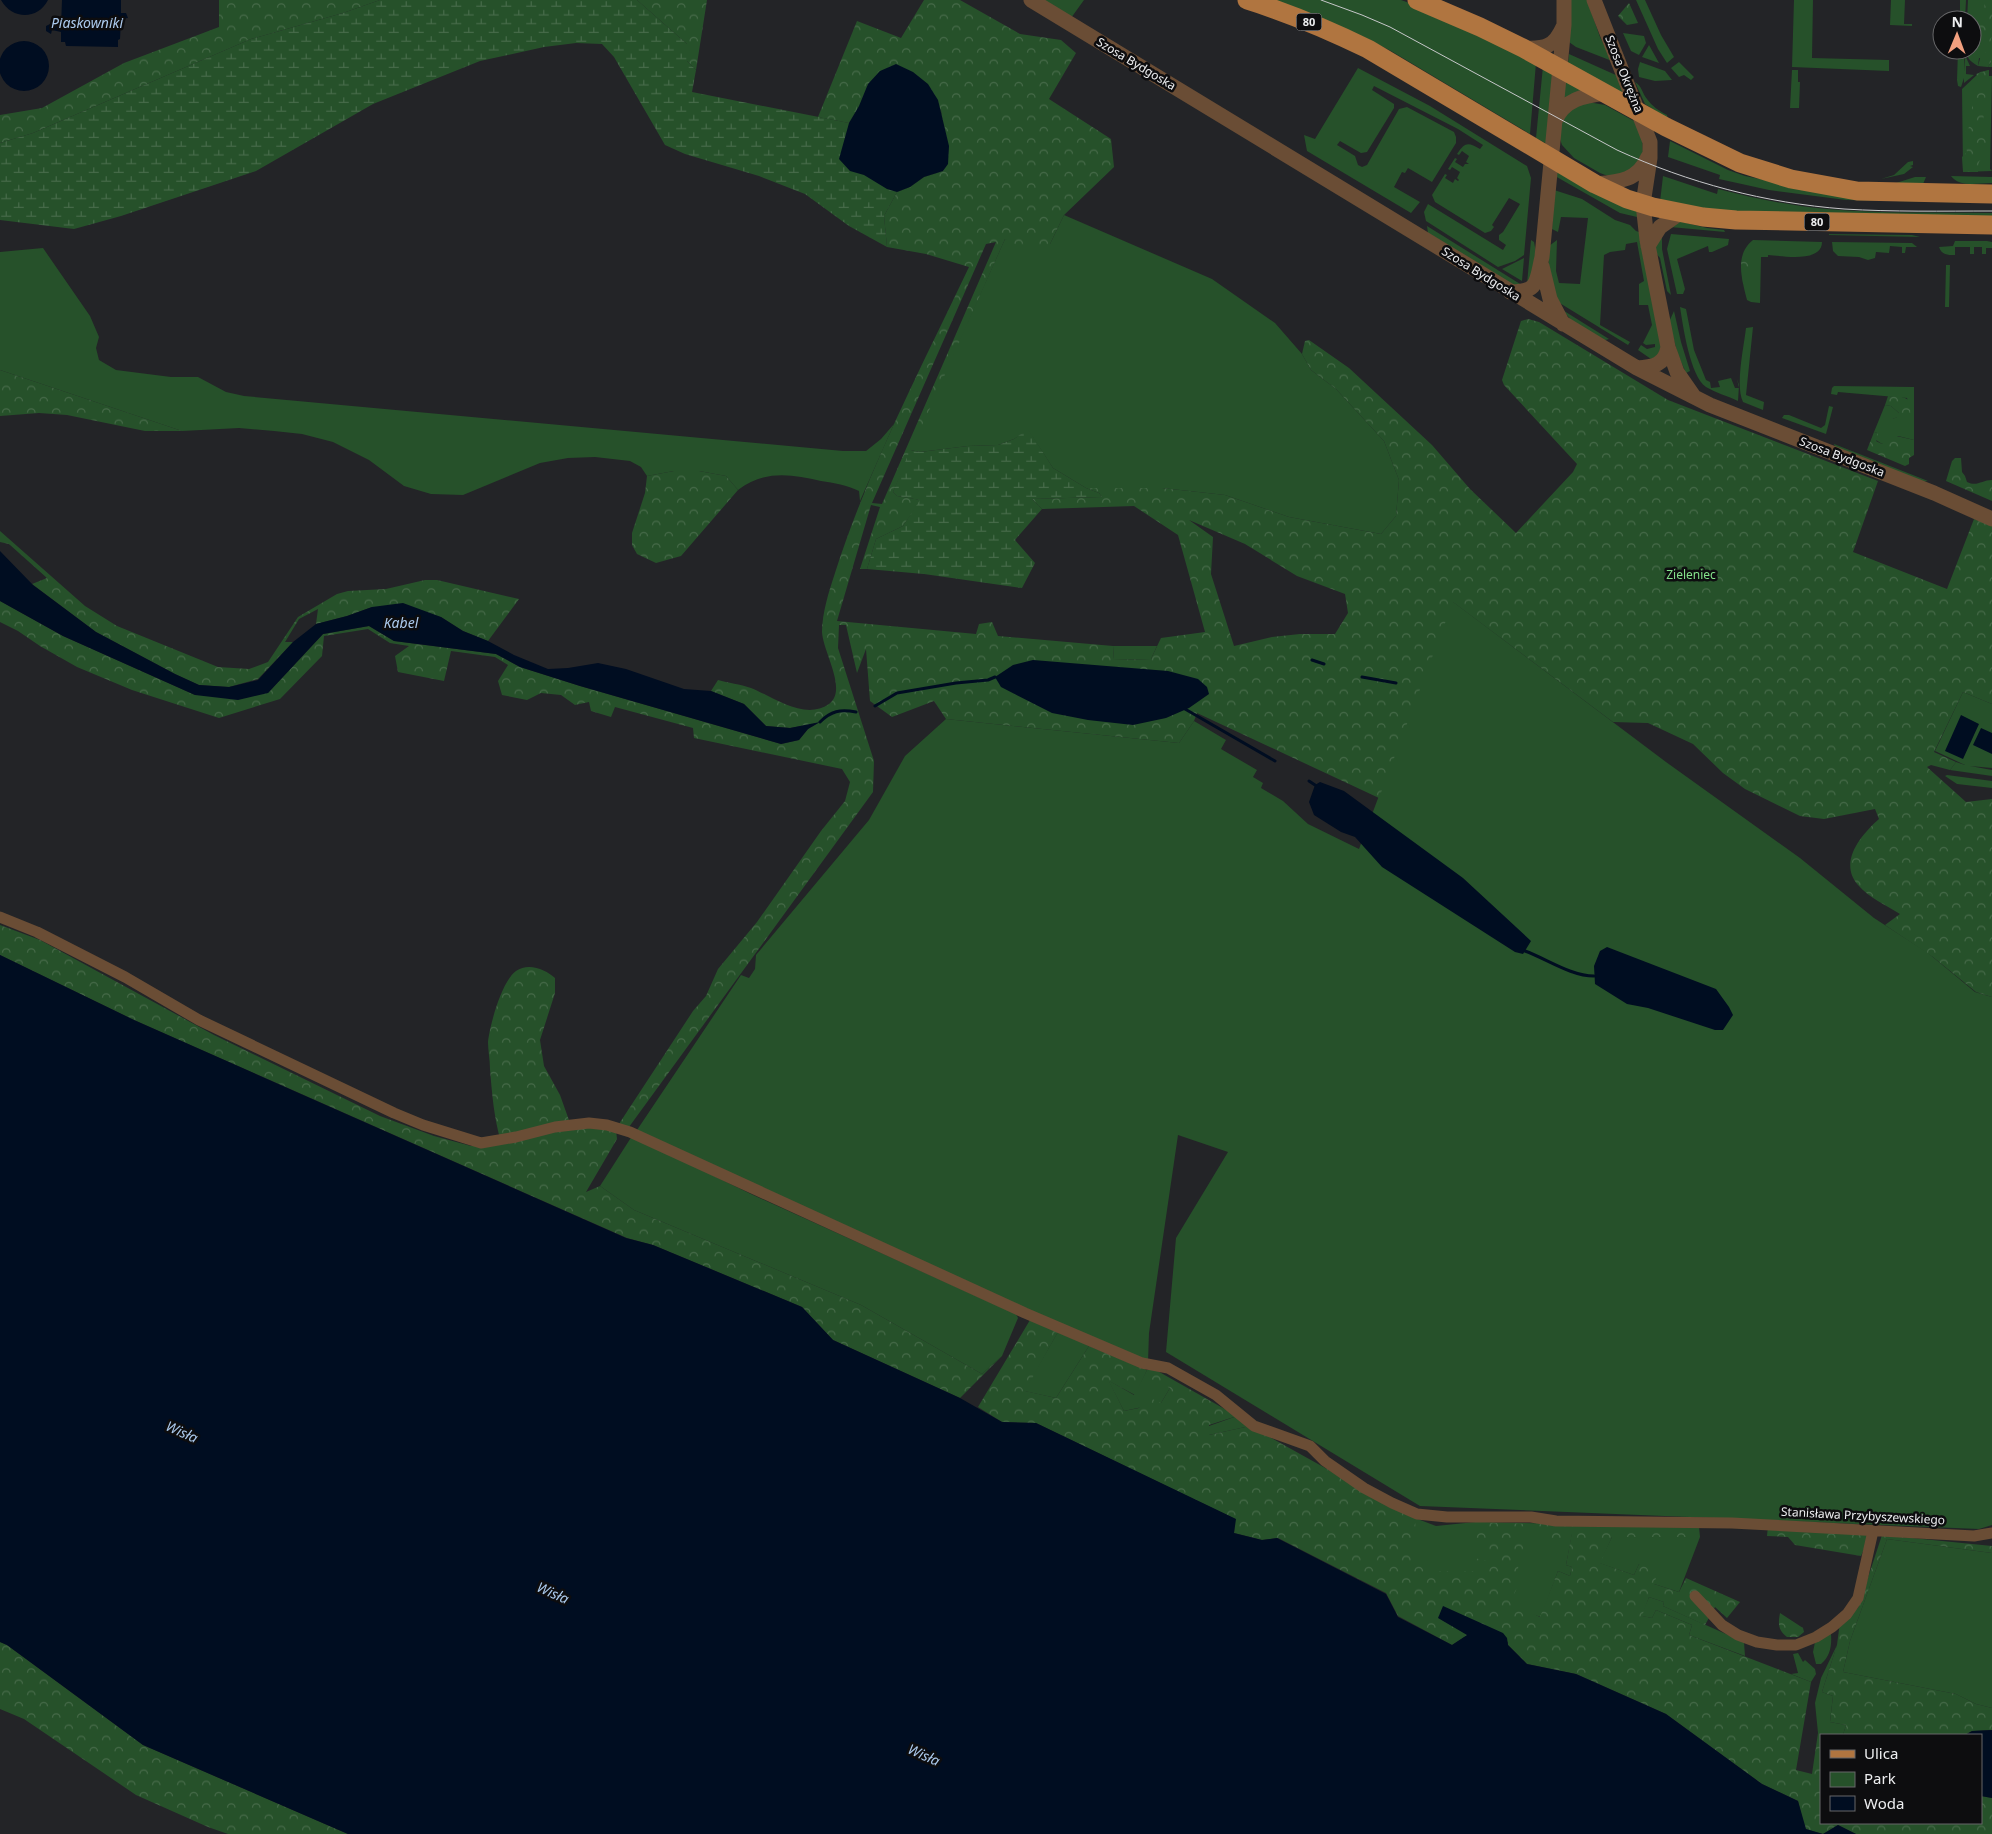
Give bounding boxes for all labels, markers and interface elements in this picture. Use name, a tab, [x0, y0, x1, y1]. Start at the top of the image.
north arrow	[1932, 10, 1982, 60]
text: N	[1951, 12, 1963, 31]
water label: Piaskowniki	[51, 13, 123, 32]
road number: 80	[1296, 14, 1322, 31]
street label: Szosa Bydgoska	[1093, 33, 1179, 94]
street label: Szosa Okrężna	[1601, 33, 1648, 115]
road number: 80	[1804, 213, 1830, 230]
street label: Szosa Bydgoska	[1439, 243, 1524, 305]
street label: Szosa Bydgoska	[1797, 432, 1887, 481]
park label: Zieleniec	[1666, 566, 1716, 583]
water label: Kabel	[384, 613, 419, 632]
water label: Wisła	[163, 1416, 201, 1447]
street label: Stanisława Przybyszewskiego	[1781, 1503, 1945, 1528]
water label: Wisła	[534, 1577, 572, 1608]
legend	[1820, 1734, 1982, 1824]
water label: Wisła	[905, 1739, 943, 1770]
text: Ulica	[1864, 1743, 1898, 1763]
text: Park	[1864, 1768, 1896, 1788]
text: Woda	[1864, 1793, 1904, 1813]

